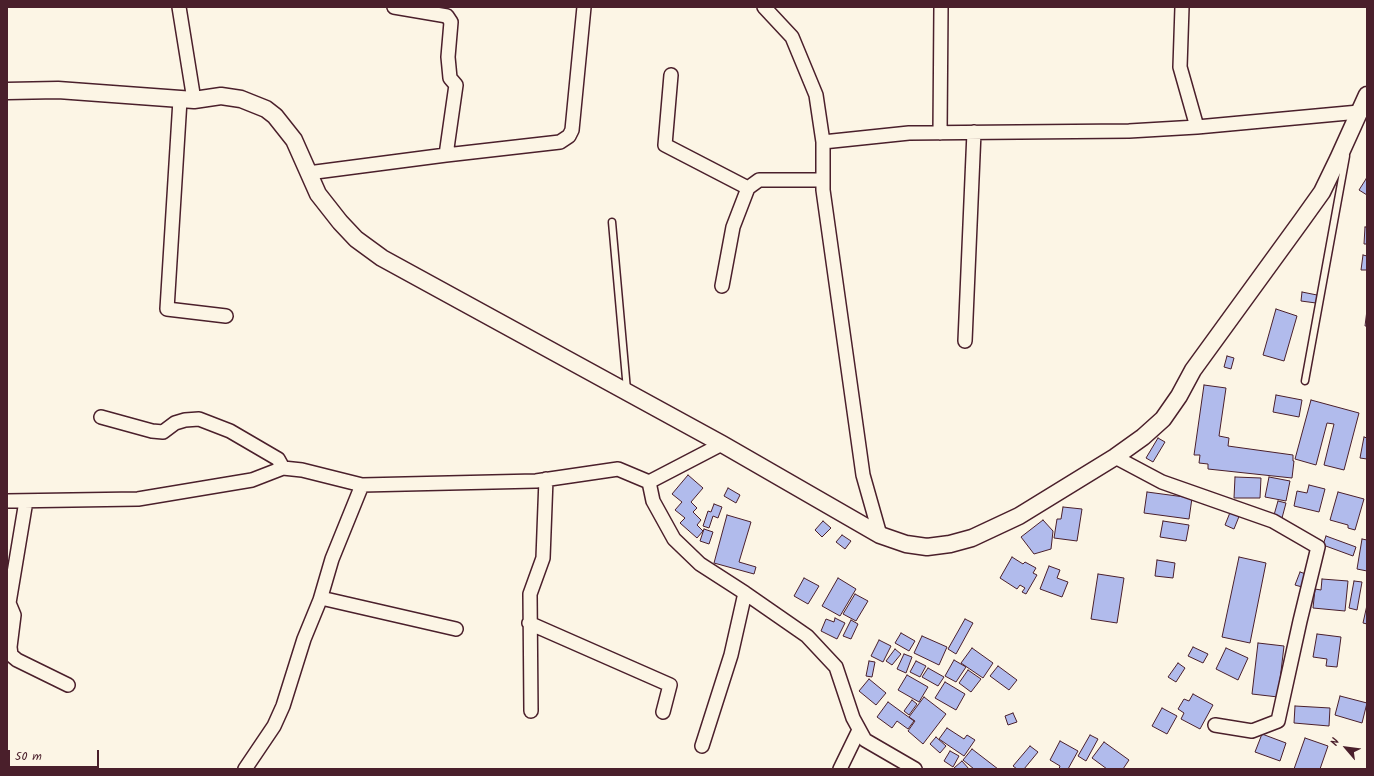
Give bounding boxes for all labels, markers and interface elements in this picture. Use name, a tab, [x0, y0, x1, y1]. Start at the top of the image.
north arrow	[1326, 728, 1366, 768]
text: N	[1326, 735, 1345, 750]
scale bar	[10, 742, 101, 768]
text: 50 m	[15, 747, 42, 766]

